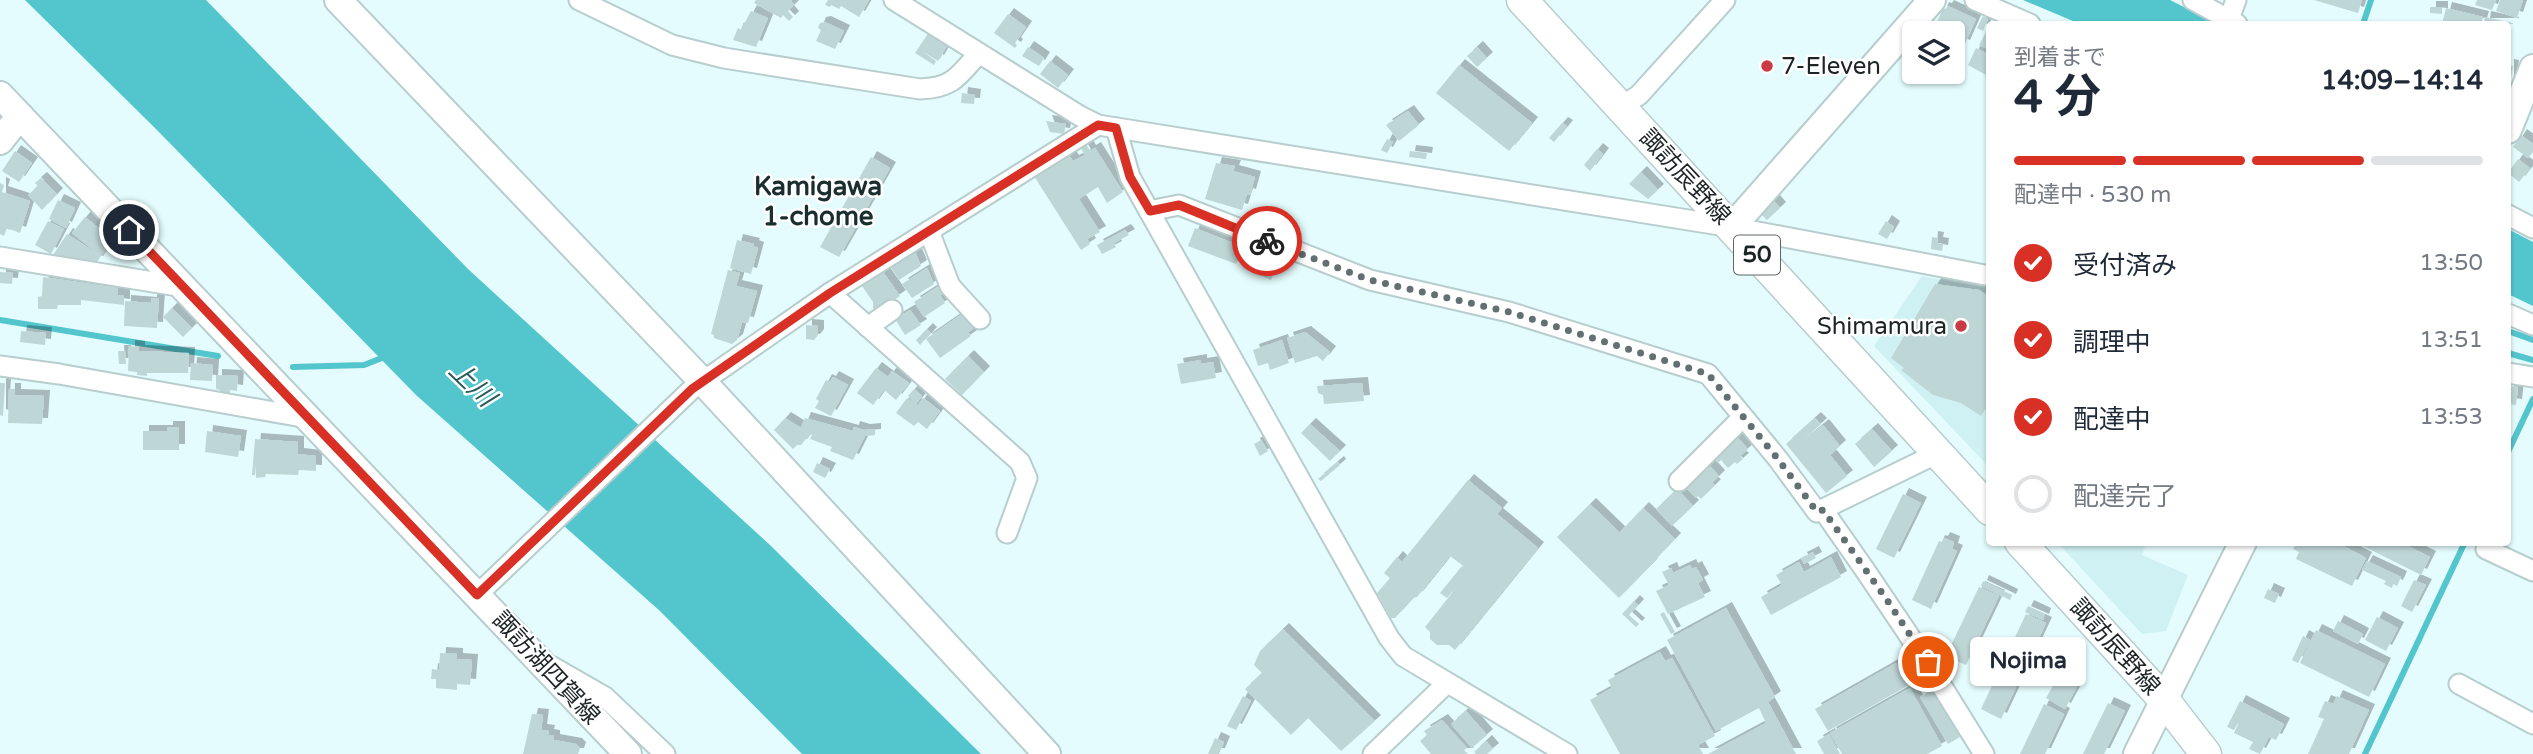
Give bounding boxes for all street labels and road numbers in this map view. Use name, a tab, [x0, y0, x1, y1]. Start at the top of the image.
street label: 諏訪辰野線	[1633, 123, 1737, 231]
road number: 50	[1734, 236, 1780, 274]
street label: 諏訪辰野線	[2064, 593, 2166, 701]
street label: 諏訪湖四賀線	[486, 605, 606, 731]

